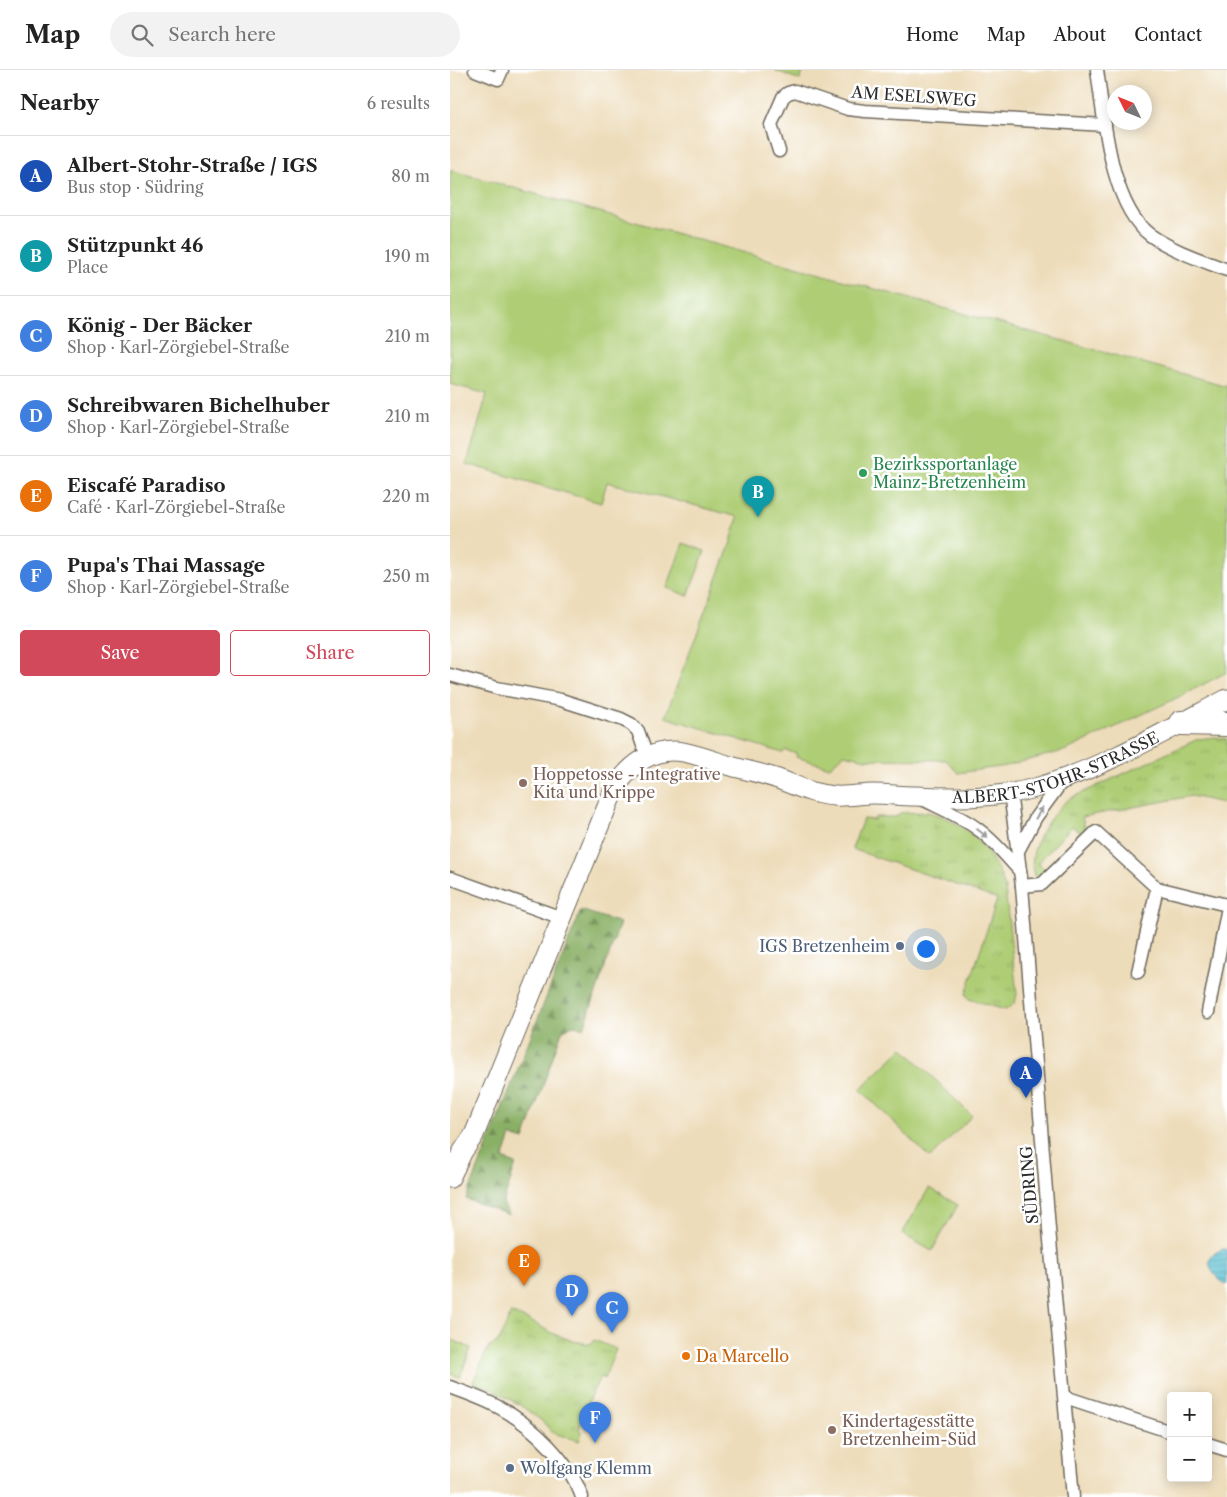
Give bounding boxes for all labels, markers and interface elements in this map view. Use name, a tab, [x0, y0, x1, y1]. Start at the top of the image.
search box	[110, 12, 460, 57]
text: Map	[25, 20, 80, 49]
icon: search	[128, 21, 156, 49]
text: Search here	[168, 23, 276, 46]
text: Home	[906, 24, 959, 46]
text: Map	[987, 24, 1025, 46]
text: About	[1053, 24, 1106, 46]
text: Contact	[1134, 24, 1202, 46]
street label: AM ESELSWEG	[850, 82, 977, 110]
north arrow	[1107, 85, 1152, 130]
text: Nearby	[20, 90, 99, 115]
text: 6 results	[367, 93, 430, 113]
text: Albert-Stohr-Straße / IGS	[67, 154, 318, 177]
text: A	[30, 166, 42, 186]
text: 80 m	[391, 166, 430, 186]
text: Bus stop · Südring	[67, 177, 204, 197]
text: Stützpunkt 46	[67, 234, 203, 257]
text: B	[30, 246, 42, 266]
text: 190 m	[385, 246, 430, 266]
text: Place	[67, 257, 108, 277]
text: König - Der Bäcker	[67, 314, 252, 337]
text: C	[30, 326, 42, 346]
text: 210 m	[385, 326, 430, 346]
text: Shop · Karl-Zörgiebel-Straße	[67, 337, 290, 357]
text: Schreibwaren Bichelhuber	[67, 394, 330, 417]
text: D	[29, 406, 43, 426]
text: 210 m	[385, 406, 430, 426]
text: Shop · Karl-Zörgiebel-Straße	[67, 417, 290, 437]
place label: Bezirkssportanlage Mainz-Bretzenheim	[873, 454, 1026, 492]
marker: Bezirkssportanlage Mainz-Bretzenheim	[857, 467, 869, 479]
text: Eiscafé Paradiso	[67, 474, 226, 497]
pin: B	[742, 476, 774, 517]
text: E	[30, 486, 42, 506]
text: 220 m	[382, 486, 430, 506]
text: Café · Karl-Zörgiebel-Straße	[67, 497, 286, 517]
text: Pupa's Thai Massage	[67, 554, 265, 577]
text: F	[31, 566, 41, 586]
text: 250 m	[383, 566, 430, 586]
text: Shop · Karl-Zörgiebel-Straße	[67, 577, 290, 597]
button: Save	[20, 630, 220, 676]
button: Share	[230, 630, 430, 676]
street label: ALBERT-STOHR-STRASSE	[951, 727, 1162, 807]
place label: Hoppetosse - Integrative Kita und Krippe	[533, 764, 721, 802]
marker: Hoppetosse - Integrative Kita und Krippe	[517, 777, 529, 789]
one-way arrow	[1034, 807, 1044, 820]
one-way arrow	[975, 827, 988, 838]
place label: IGS Bretzenheim	[759, 936, 890, 956]
your location	[913, 936, 939, 962]
marker: IGS Bretzenheim	[894, 940, 906, 952]
pin: A	[1010, 1057, 1042, 1098]
street label: SÜDRING	[1016, 1145, 1042, 1225]
pin: E	[508, 1245, 540, 1286]
pin: D	[556, 1275, 588, 1316]
pin: C	[596, 1292, 628, 1333]
place label: Da Marcello	[696, 1346, 789, 1366]
marker: Da Marcello	[680, 1350, 692, 1362]
map controls	[1167, 1392, 1212, 1482]
button: +	[1167, 1392, 1212, 1437]
pin: F	[579, 1402, 611, 1443]
place label: Kindertagesstätte Bretzenheim-Süd	[842, 1411, 977, 1449]
marker: Kindertagesstätte Bretzenheim-Süd	[826, 1424, 838, 1436]
button: −	[1167, 1437, 1212, 1482]
place label: Wolfgang Klemm	[519, 1458, 652, 1478]
marker: Wolfgang Klemm	[504, 1462, 516, 1474]

